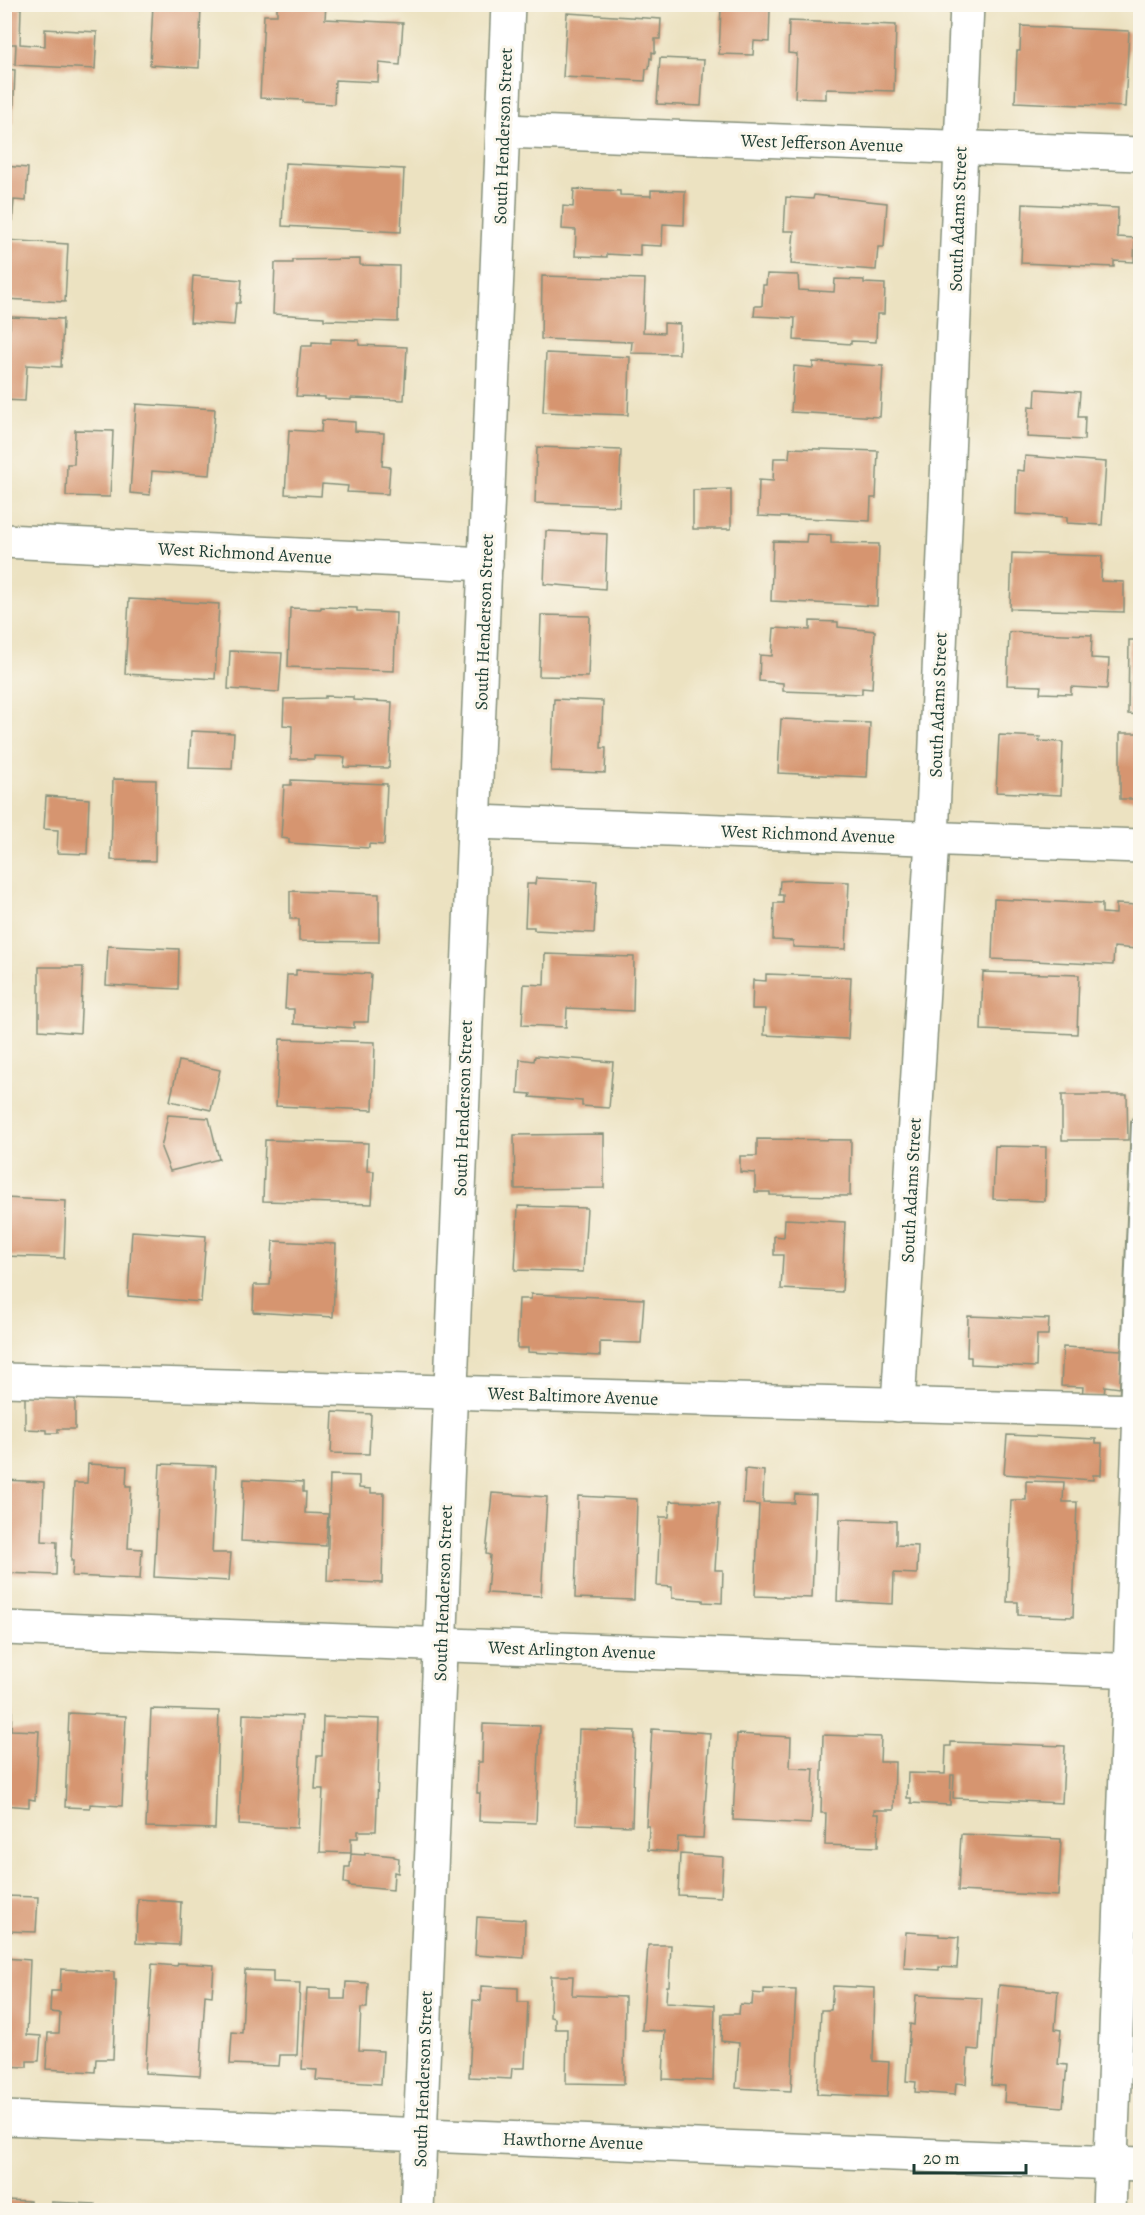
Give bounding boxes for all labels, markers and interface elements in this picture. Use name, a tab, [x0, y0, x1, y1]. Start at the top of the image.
street label: South Henderson Street	[488, 47, 518, 225]
street label: West Jefferson Avenue	[739, 128, 904, 158]
street label: South Adams Street	[943, 146, 973, 292]
street label: South Henderson Street	[469, 533, 499, 711]
street label: West Richmond Avenue	[156, 536, 333, 570]
street label: South Adams Street	[923, 632, 953, 778]
street label: West Richmond Avenue	[720, 819, 895, 849]
street label: South Henderson Street	[448, 1019, 478, 1197]
street label: South Adams Street	[895, 1117, 927, 1263]
street label: West Baltimore Avenue	[486, 1381, 659, 1411]
street label: South Henderson Street	[428, 1504, 458, 1682]
street label: West Arlington Avenue	[487, 1635, 656, 1665]
street label: South Henderson Street	[408, 1990, 438, 2168]
street label: Hawthorne Avenue	[502, 2127, 644, 2155]
scale bar	[914, 2137, 1026, 2175]
text: 20 m	[923, 2146, 960, 2170]

